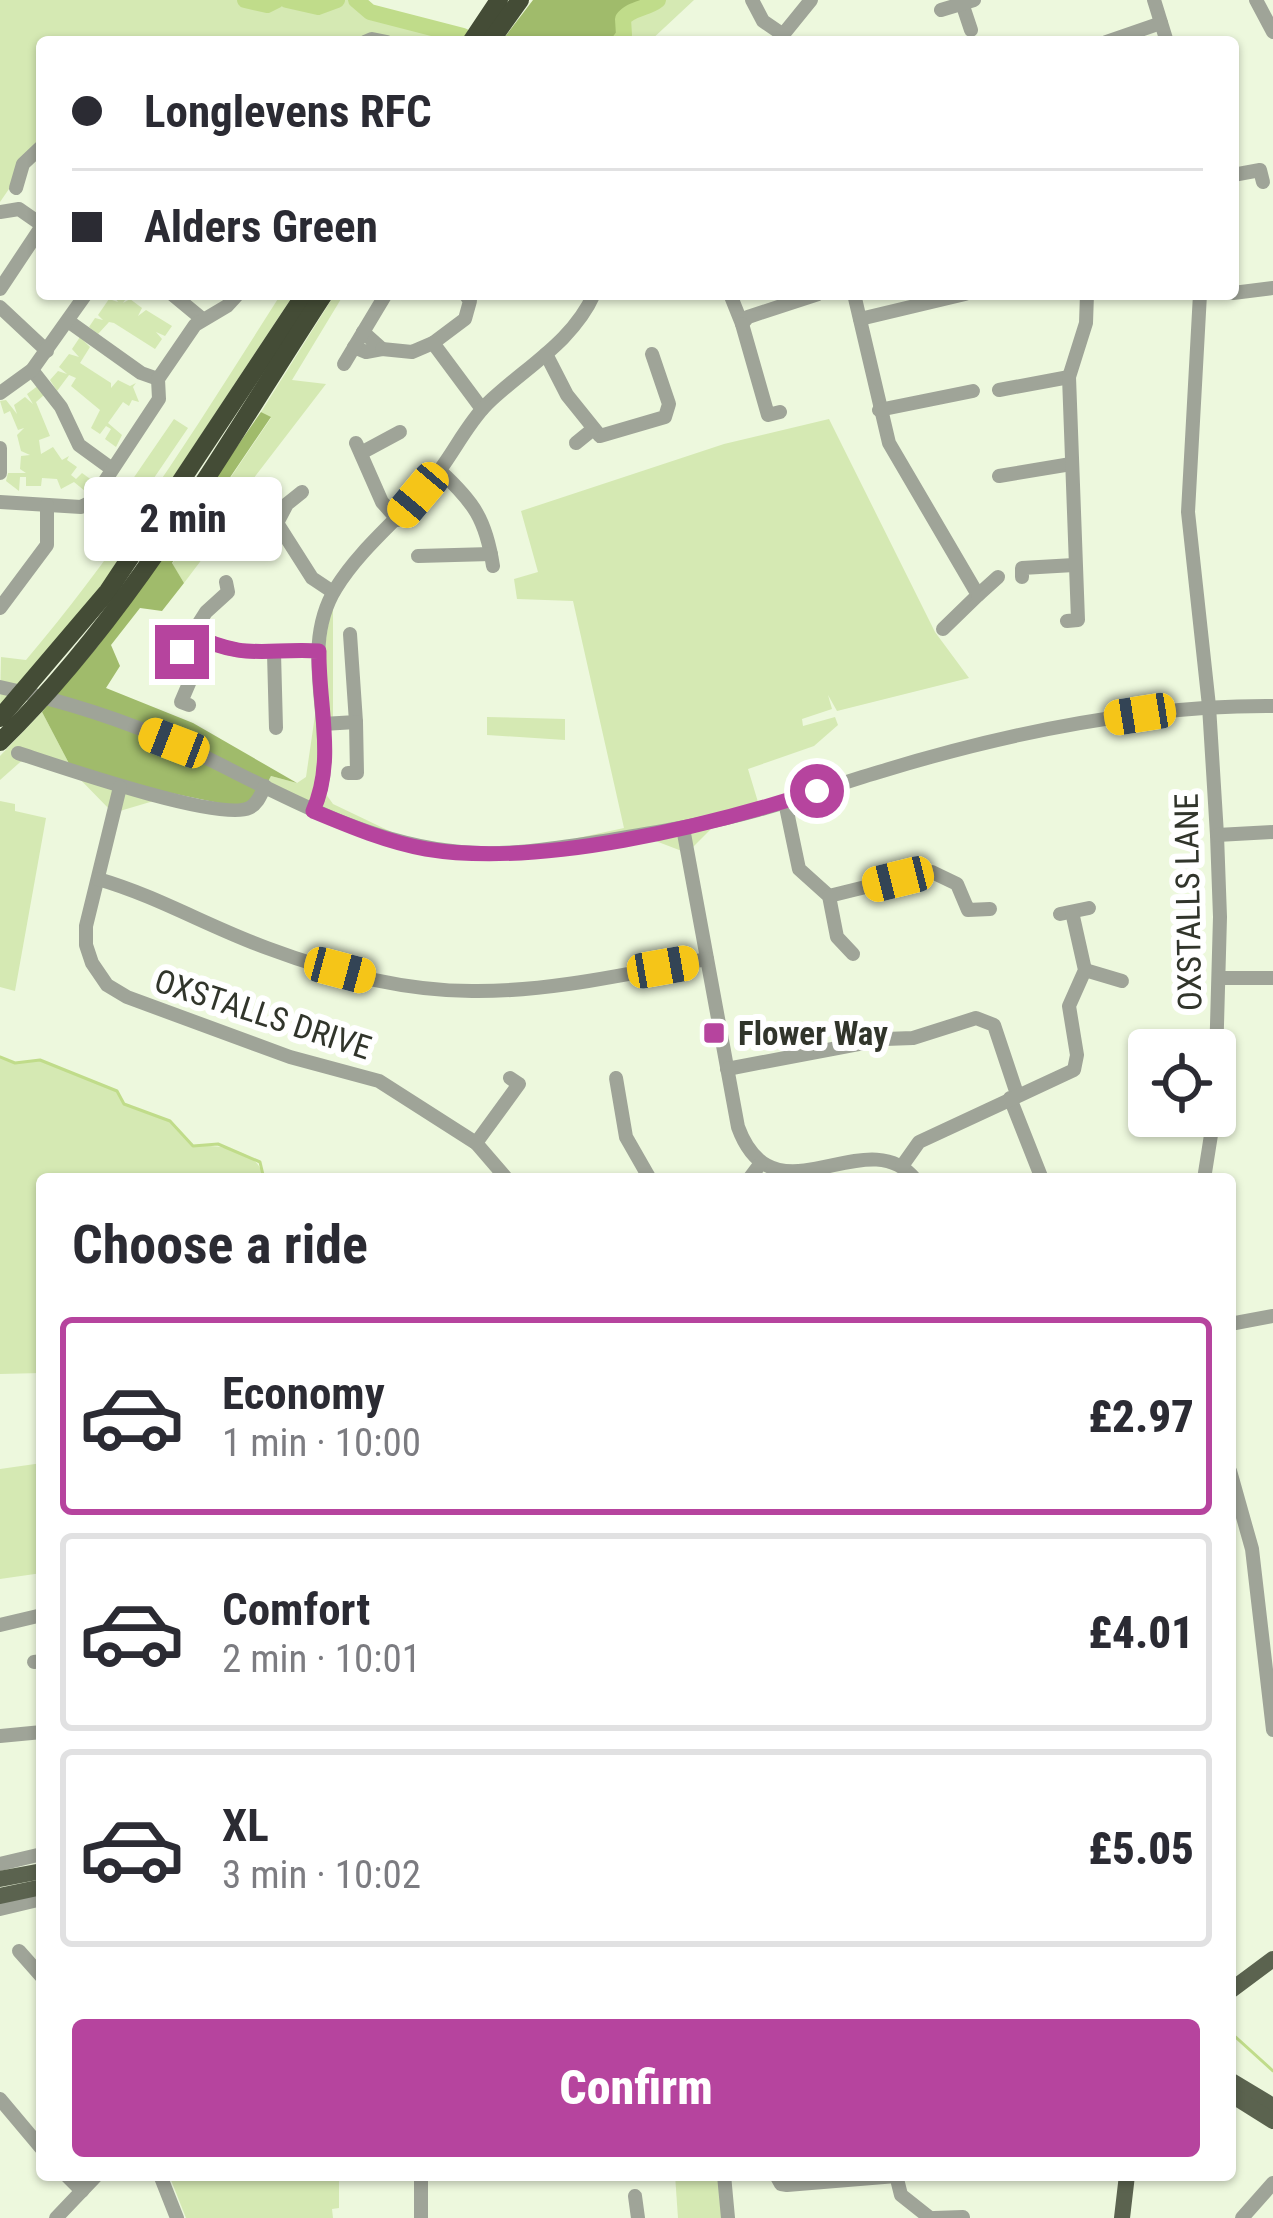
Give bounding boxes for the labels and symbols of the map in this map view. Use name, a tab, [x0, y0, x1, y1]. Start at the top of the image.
car	[381, 456, 455, 534]
callout: 2 min	[83, 478, 281, 562]
route end	[155, 625, 209, 679]
car	[1102, 691, 1178, 737]
car	[134, 713, 214, 773]
route start	[790, 764, 844, 818]
street label: OXSTALLS LANE	[1167, 793, 1209, 1011]
car	[859, 853, 937, 905]
car	[301, 943, 379, 997]
car	[624, 943, 702, 991]
street label: OXSTALLS DRIVE	[150, 961, 376, 1067]
place label: Flower Way	[738, 1014, 888, 1053]
marker: Flower Way	[701, 1020, 727, 1046]

